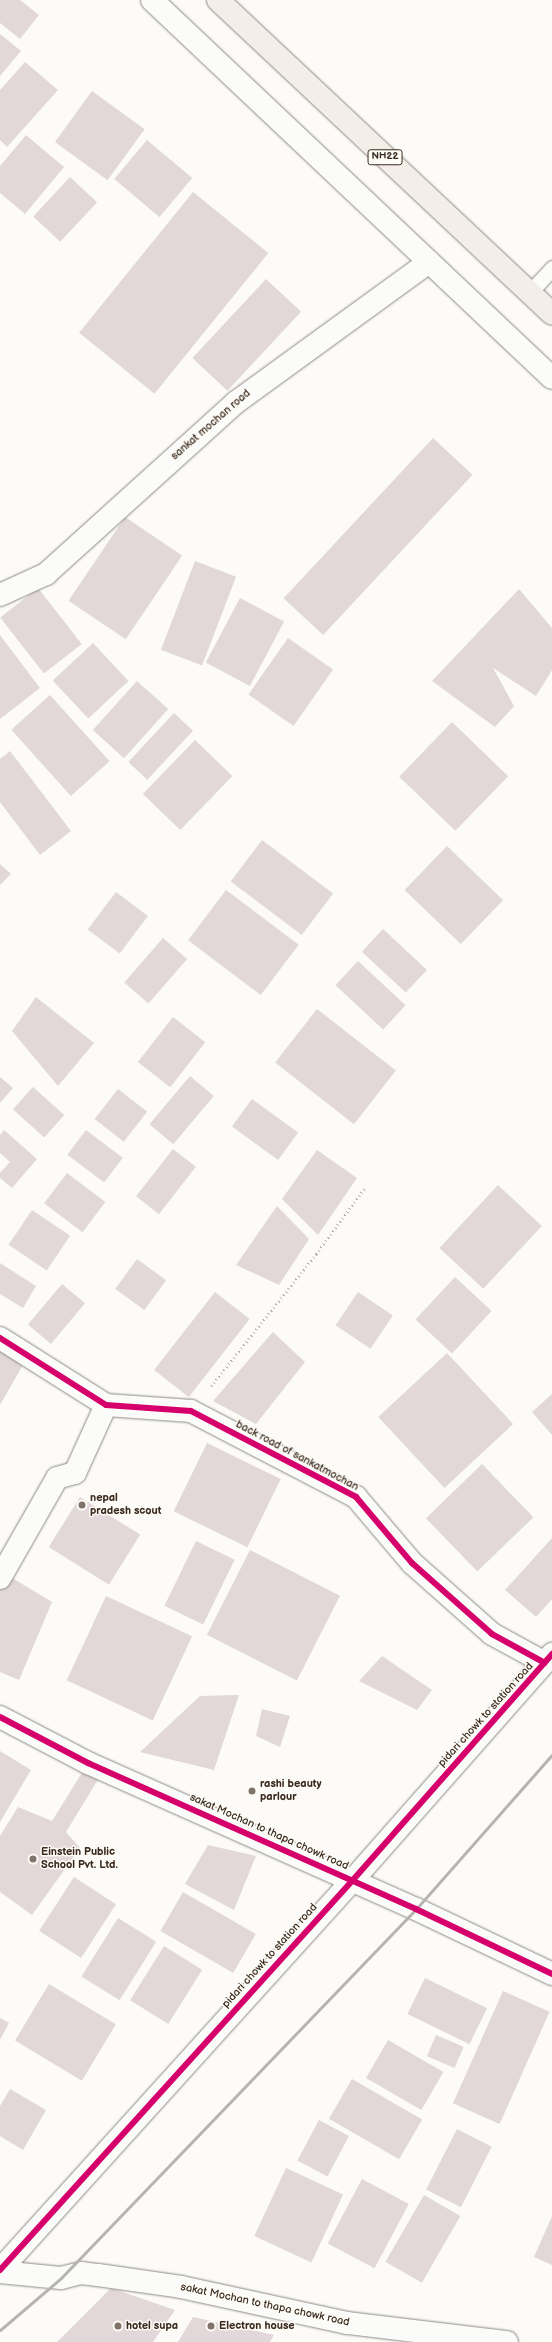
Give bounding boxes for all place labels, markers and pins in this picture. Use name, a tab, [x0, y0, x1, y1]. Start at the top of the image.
place label: nepal pradesh scout	[90, 1492, 161, 1518]
marker: nepal pradesh scout	[77, 1500, 87, 1510]
place label: rashi beauty parlour	[260, 1778, 322, 1804]
marker: rashi beauty parlour	[247, 1786, 257, 1796]
place label: Einstein Public School Pvt. Ltd.	[41, 1846, 118, 1872]
marker: Einstein Public School Pvt. Ltd.	[28, 1854, 38, 1864]
place label: hotel supa	[126, 2319, 178, 2333]
place label: Electron house	[219, 2319, 295, 2333]
marker: hotel supa	[113, 2321, 123, 2331]
marker: Electron house	[206, 2321, 216, 2331]

